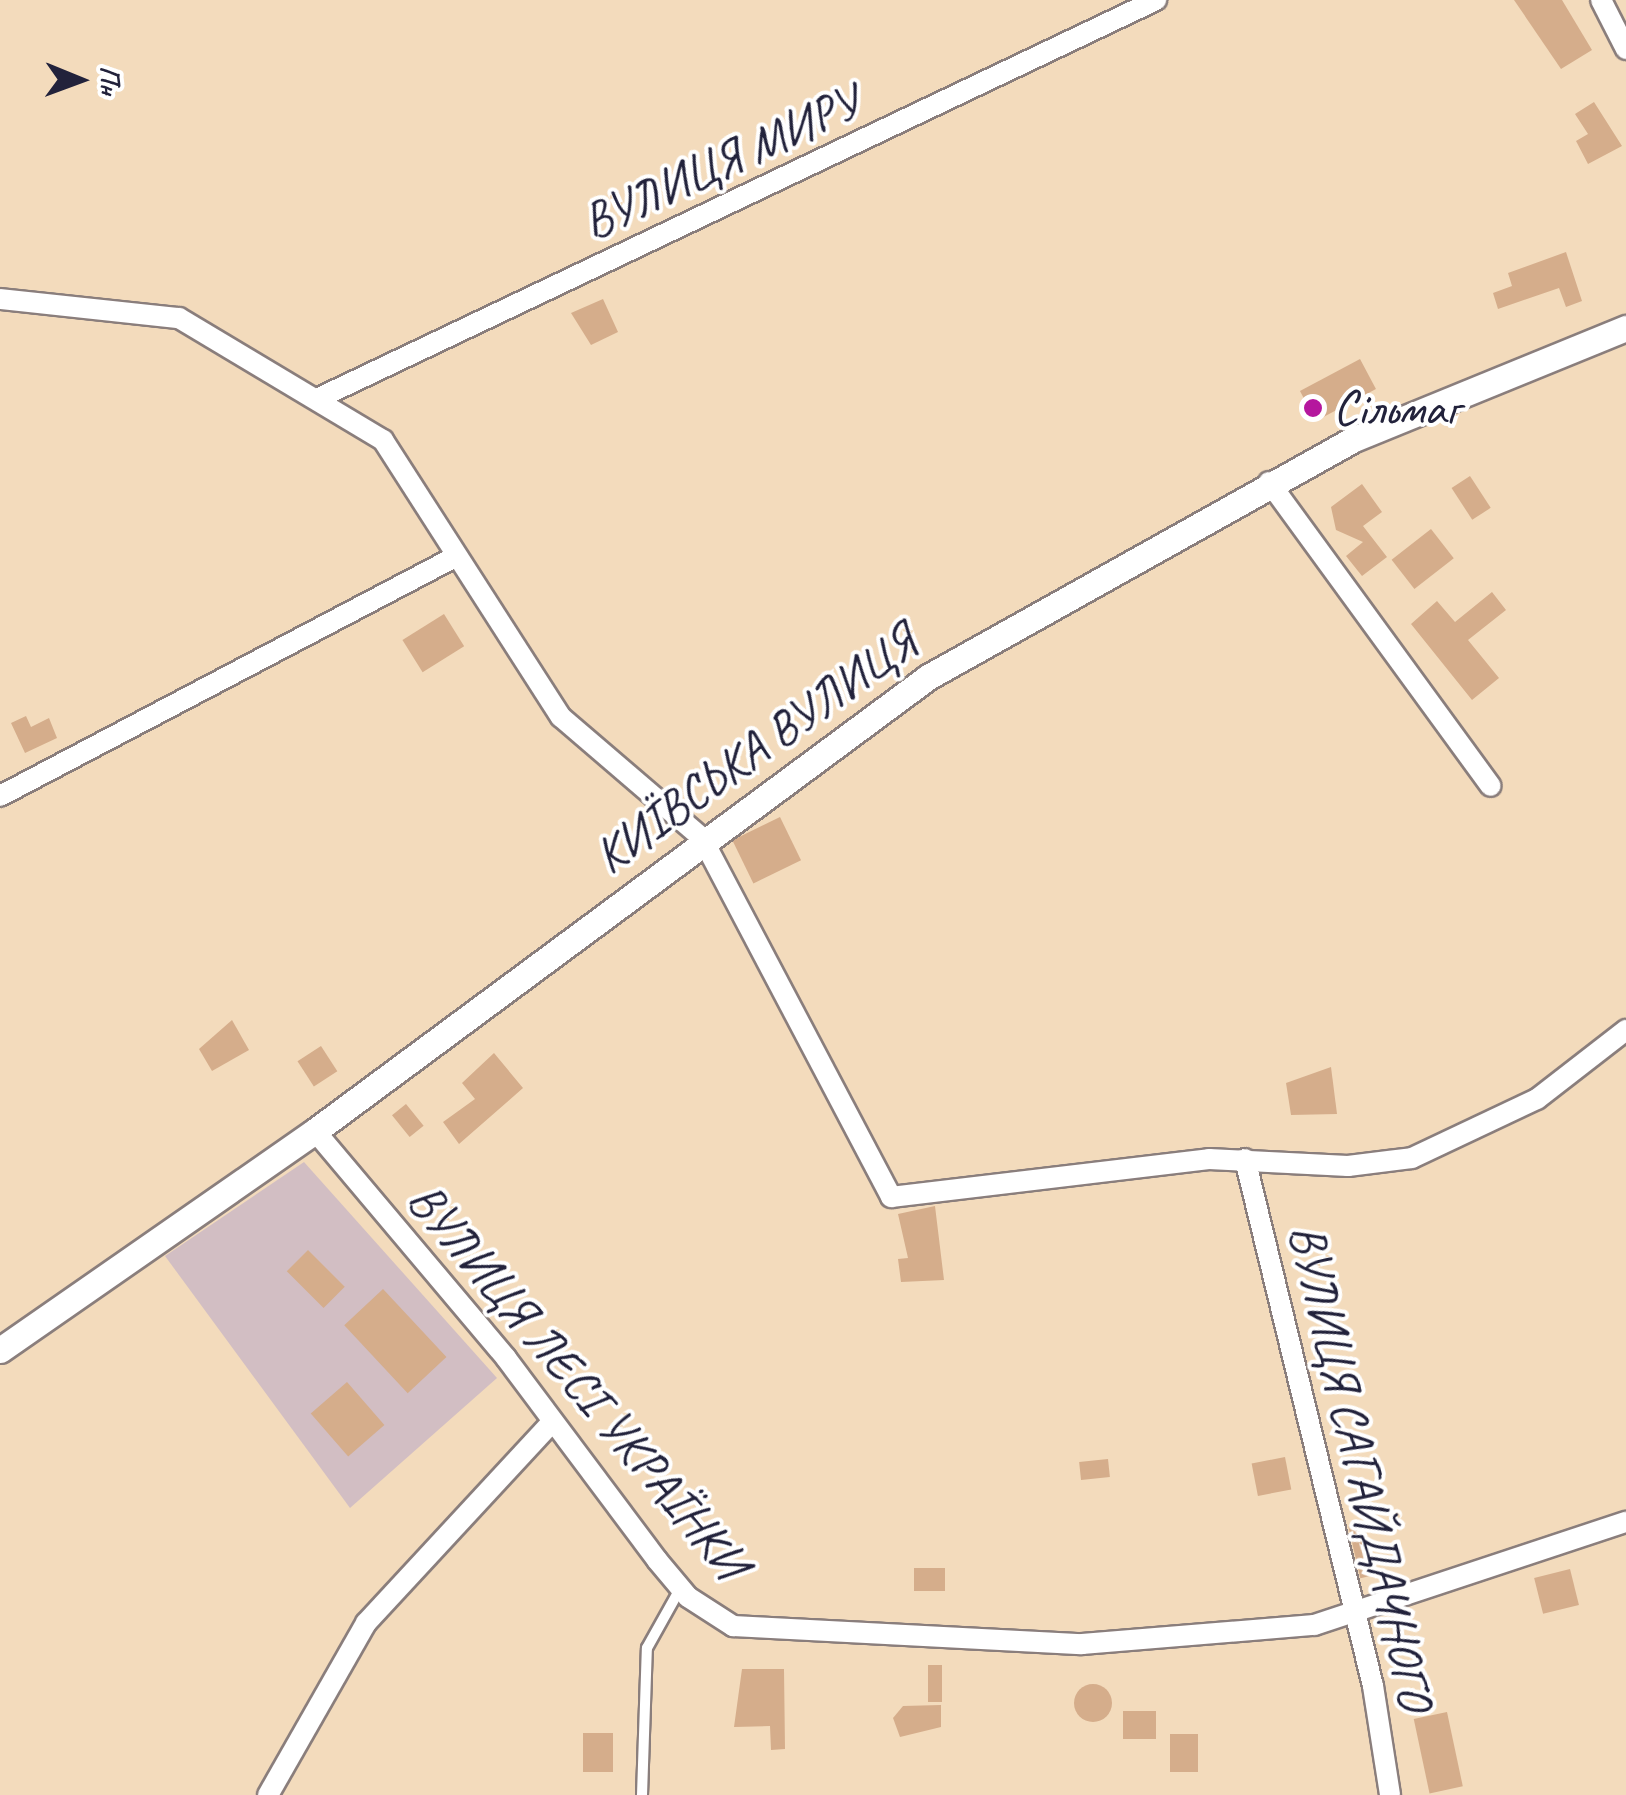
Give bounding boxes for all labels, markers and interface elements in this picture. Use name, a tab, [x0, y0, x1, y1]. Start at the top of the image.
north arrow	[30, 30, 130, 130]
text: Пн	[93, 66, 128, 95]
street label: ВУЛИЦЯ МИРУ	[573, 72, 869, 252]
place label: Сільмаг	[1333, 378, 1459, 438]
marker: Сільмаг	[1302, 397, 1324, 419]
street label: КИЇВСЬКА ВУЛИЦЯ	[583, 613, 927, 885]
street label: ВУЛИЦЯ ЛЕСІ УКРАЇНКИ	[395, 1171, 761, 1591]
street label: ВУЛИЦЯ САГАЙДАЧНОГО	[1276, 1218, 1446, 1716]

